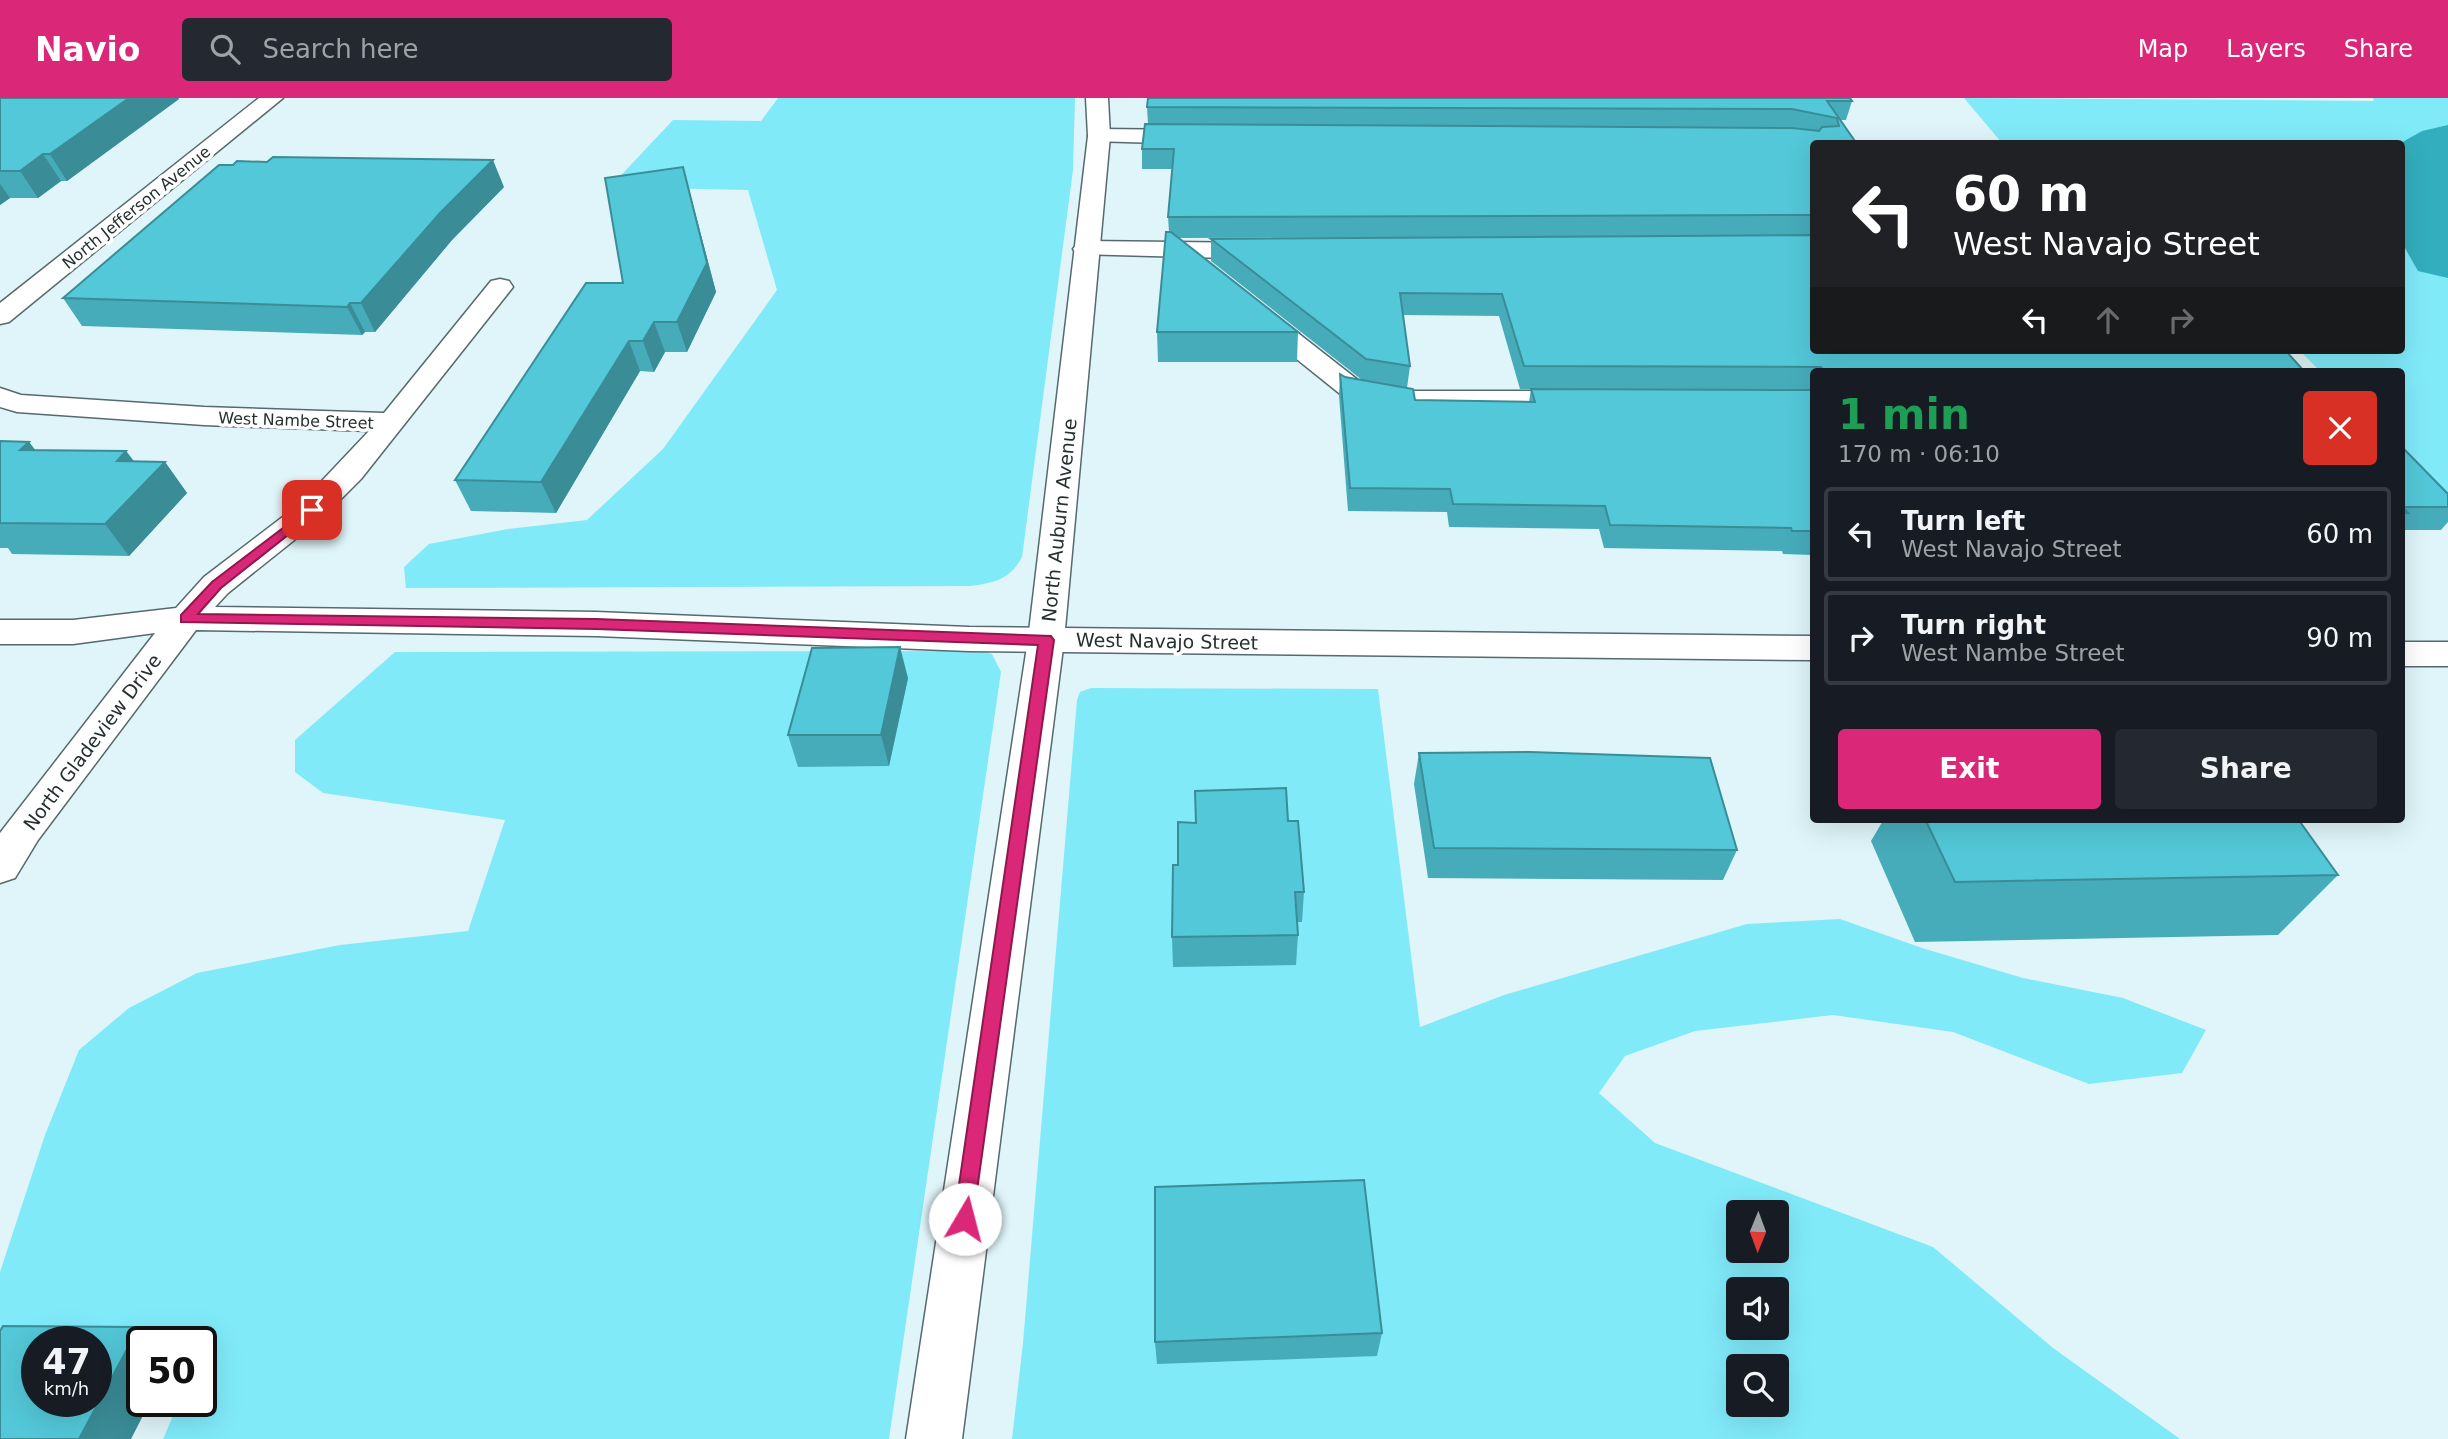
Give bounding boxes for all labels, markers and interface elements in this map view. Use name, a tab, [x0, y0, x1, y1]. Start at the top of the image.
search box	[182, 18, 672, 81]
text: Navio	[35, 30, 140, 69]
icon: search	[206, 30, 244, 68]
text: Search here	[262, 34, 419, 64]
text: Map	[2138, 35, 2188, 63]
text: Layers	[2226, 35, 2306, 63]
text: Share	[2344, 35, 2413, 63]
street label: North Jefferson Avenue	[59, 142, 214, 273]
text: 60 m	[1953, 166, 2089, 223]
icon: left	[1838, 168, 1929, 259]
text: West Navajo Street	[1953, 225, 2260, 263]
icon: left	[2016, 301, 2054, 339]
icon: ahead	[2089, 301, 2127, 339]
icon: right	[2162, 301, 2200, 339]
text: 1 min	[1838, 390, 1970, 439]
button: close	[2303, 391, 2377, 465]
street label: West Nambe Street	[218, 408, 374, 433]
street label: North Auburn Avenue	[1037, 417, 1081, 623]
text: 170 m · 06:10	[1838, 441, 2000, 467]
pin	[282, 480, 342, 540]
icon: arrive	[293, 491, 331, 529]
text: Turn left	[1901, 506, 2025, 536]
icon: left	[1842, 515, 1880, 553]
text: 60 m	[2306, 519, 2373, 549]
text: West Navajo Street	[1901, 536, 2122, 562]
text: Turn right	[1901, 610, 2046, 640]
icon: right	[1842, 619, 1880, 657]
text: 90 m	[2306, 623, 2373, 653]
street label: West Navajo Street	[1076, 628, 1258, 654]
text: West Nambe Street	[1901, 640, 2125, 666]
street label: North Gladeview Drive	[19, 650, 165, 834]
button: Exit	[1838, 729, 2101, 809]
button: Share	[2115, 729, 2377, 809]
position arrow	[928, 1182, 1002, 1256]
north arrow	[1726, 1200, 1788, 1264]
map controls	[1726, 1200, 1789, 1417]
button: sound	[1726, 1277, 1789, 1340]
speed limit sign: 50	[126, 1326, 217, 1417]
text: 47	[42, 1342, 91, 1382]
button: search	[1726, 1354, 1789, 1417]
text: km/h	[44, 1378, 89, 1399]

